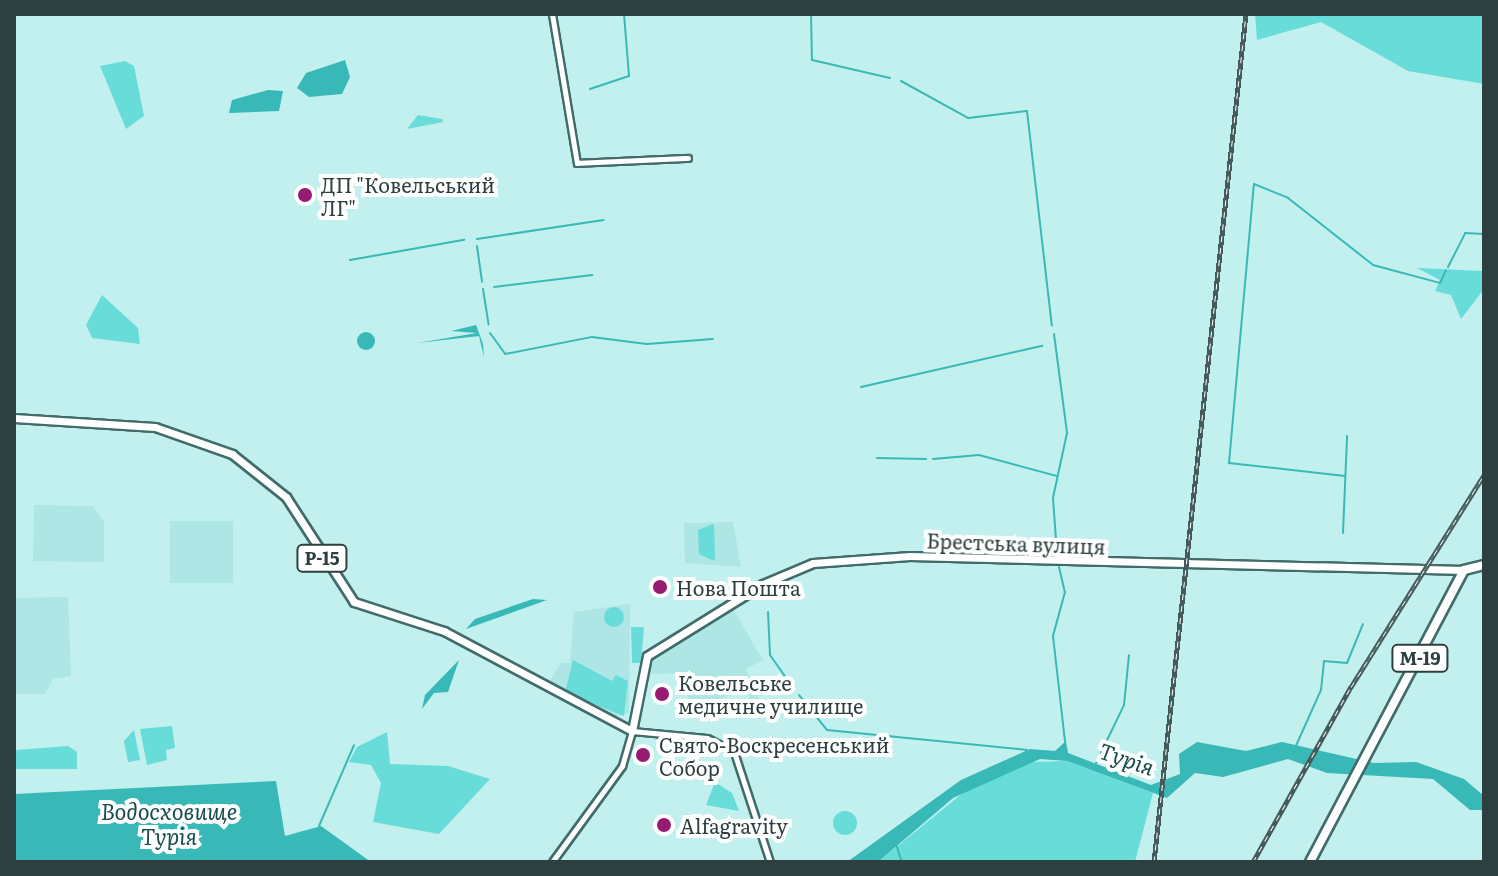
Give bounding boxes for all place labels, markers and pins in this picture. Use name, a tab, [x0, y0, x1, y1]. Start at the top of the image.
place label: ДП "Ковельський ЛГ"	[321, 172, 495, 219]
marker: ДП "Ковельський ЛГ"	[296, 186, 314, 204]
place label: Нова Пошта	[676, 575, 801, 599]
marker: Нова Пошта	[651, 578, 669, 596]
place label: Ковельське медичне училище	[678, 670, 863, 717]
marker: Ковельське медичне училище	[653, 685, 671, 703]
place label: Свято-Воскресенський Собор	[659, 732, 889, 779]
marker: Свято-Воскресенський Собор	[634, 746, 652, 764]
place label: Alfagravity	[680, 813, 788, 837]
marker: Alfagravity	[655, 816, 673, 834]

